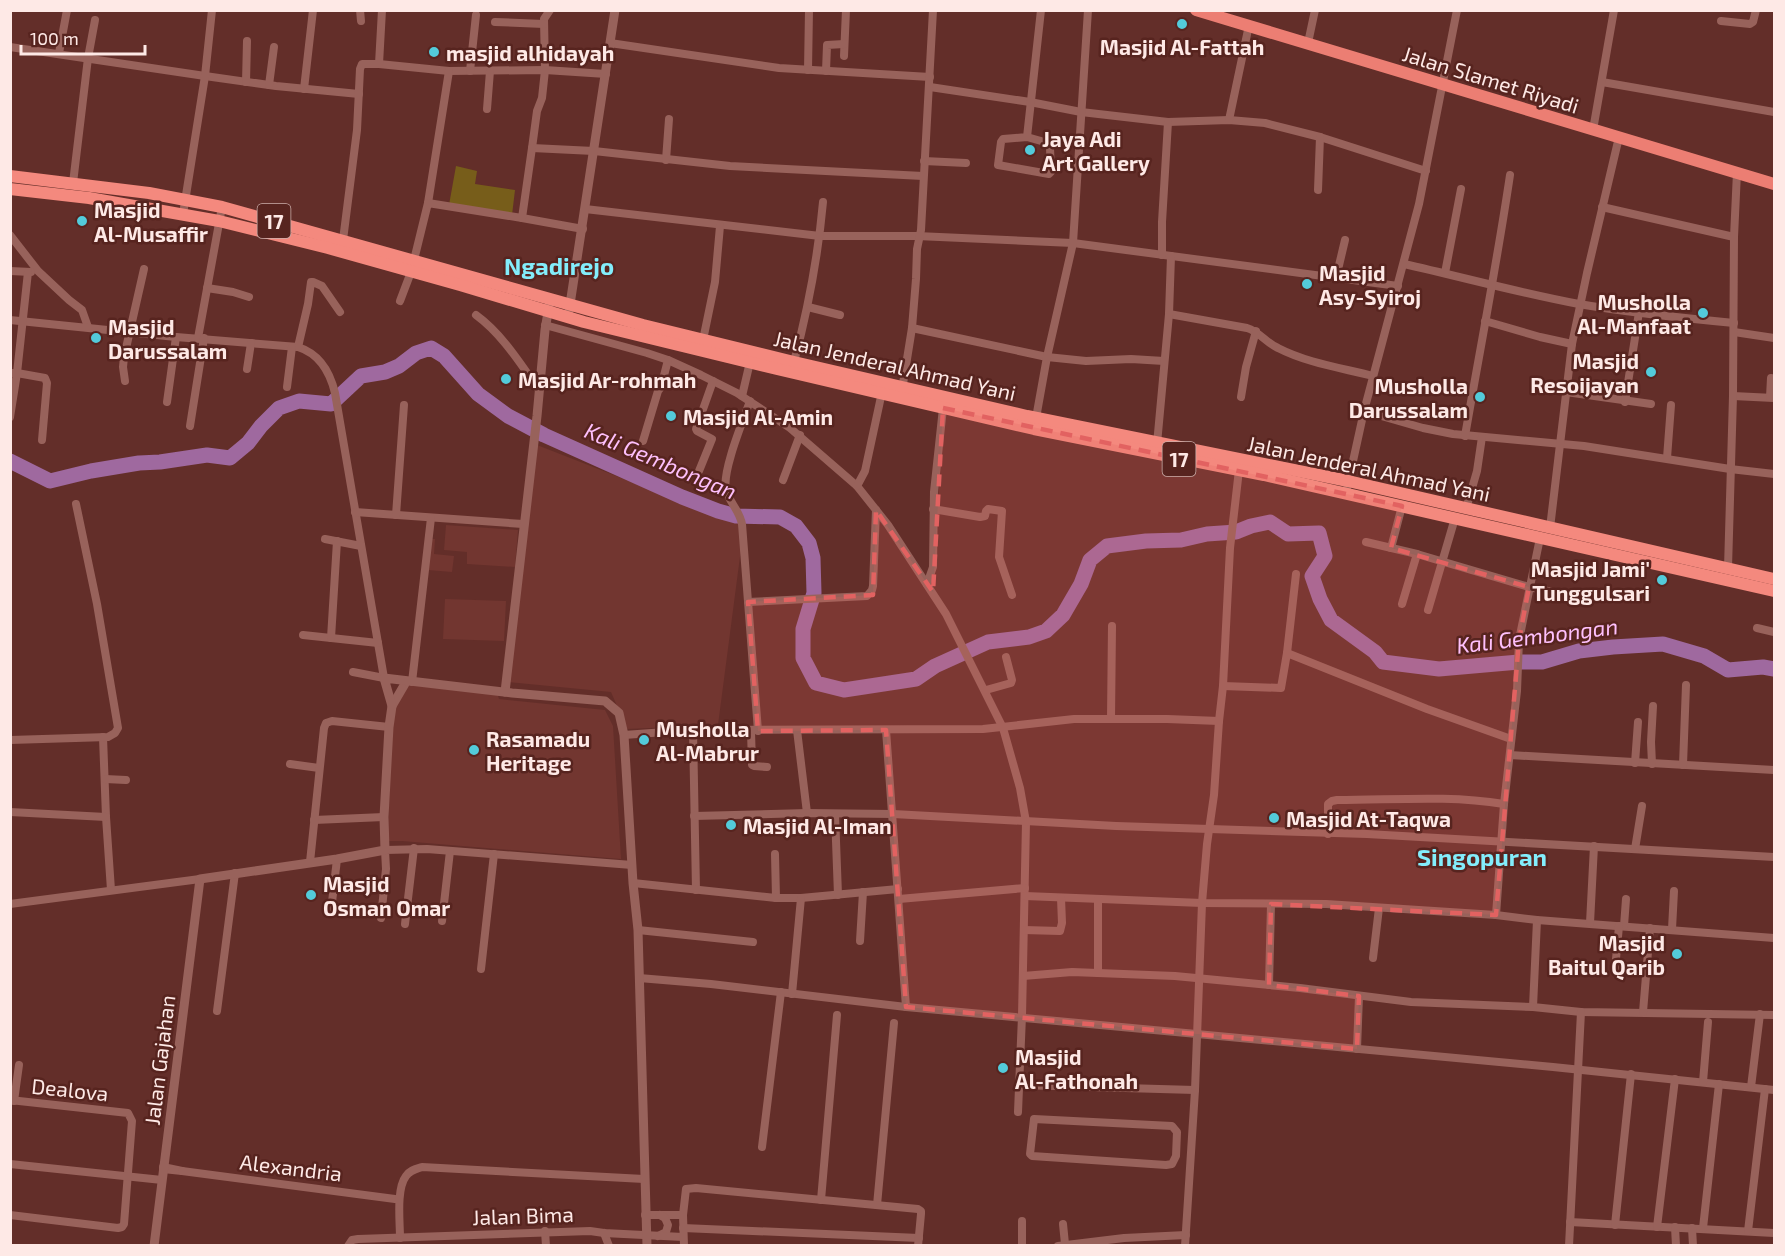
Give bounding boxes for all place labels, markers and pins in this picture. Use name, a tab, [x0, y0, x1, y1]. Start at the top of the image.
marker: Masjid Al-Fattah	[1175, 17, 1189, 31]
place label: Masjid Al-Fattah	[1100, 34, 1264, 59]
place label: masjid alhidayah	[446, 40, 614, 66]
marker: masjid alhidayah	[427, 45, 441, 59]
place label: Jaya Adi Art Gallery	[1042, 126, 1150, 176]
marker: Jaya Adi Art Gallery	[1023, 143, 1037, 157]
place label: Masjid Al-Musaffir	[94, 197, 208, 246]
marker: Masjid Al-Musaffir	[75, 214, 89, 228]
place label: Masjid Asy-Syiroj	[1319, 260, 1421, 310]
marker: Masjid Asy-Syiroj	[1300, 277, 1314, 291]
place label: Musholla Al-Manfaat	[1577, 289, 1691, 338]
marker: Musholla Al-Manfaat	[1696, 306, 1710, 320]
place label: Masjid Darussalam	[108, 314, 227, 363]
marker: Masjid Darussalam	[89, 331, 103, 345]
place label: Masjid Resoijayan	[1530, 348, 1639, 398]
marker: Masjid Resoijayan	[1644, 365, 1658, 379]
place label: Masjid Ar-rohmah	[518, 367, 696, 392]
marker: Masjid Ar-rohmah	[499, 372, 513, 386]
place label: Musholla Darussalam	[1349, 373, 1468, 422]
marker: Musholla Darussalam	[1473, 390, 1487, 404]
place label: Masjid Al-Amin	[683, 404, 833, 429]
marker: Masjid Al-Amin	[664, 409, 678, 423]
place label: Masjid Jami' Tunggulsari	[1531, 556, 1650, 605]
marker: Masjid Jami' Tunggulsari	[1655, 573, 1669, 587]
place label: Musholla Al-Mabrur	[656, 716, 759, 765]
place label: Rasamadu Heritage	[486, 726, 590, 775]
marker: Musholla Al-Mabrur	[637, 733, 651, 747]
marker: Rasamadu Heritage	[467, 743, 481, 757]
place label: Masjid At-Taqwa	[1286, 806, 1451, 831]
marker: Masjid At-Taqwa	[1267, 811, 1281, 825]
place label: Masjid Al-Iman	[743, 813, 892, 838]
marker: Masjid Al-Iman	[724, 818, 738, 832]
place label: Masjid Osman Omar	[323, 871, 450, 920]
marker: Masjid Osman Omar	[304, 888, 318, 902]
place label: Masjid Baitul Qarib	[1548, 930, 1665, 980]
marker: Masjid Baitul Qarib	[1670, 947, 1684, 961]
place label: Masjid Al-Fathonah	[1015, 1044, 1138, 1093]
marker: Masjid Al-Fathonah	[996, 1061, 1010, 1075]

